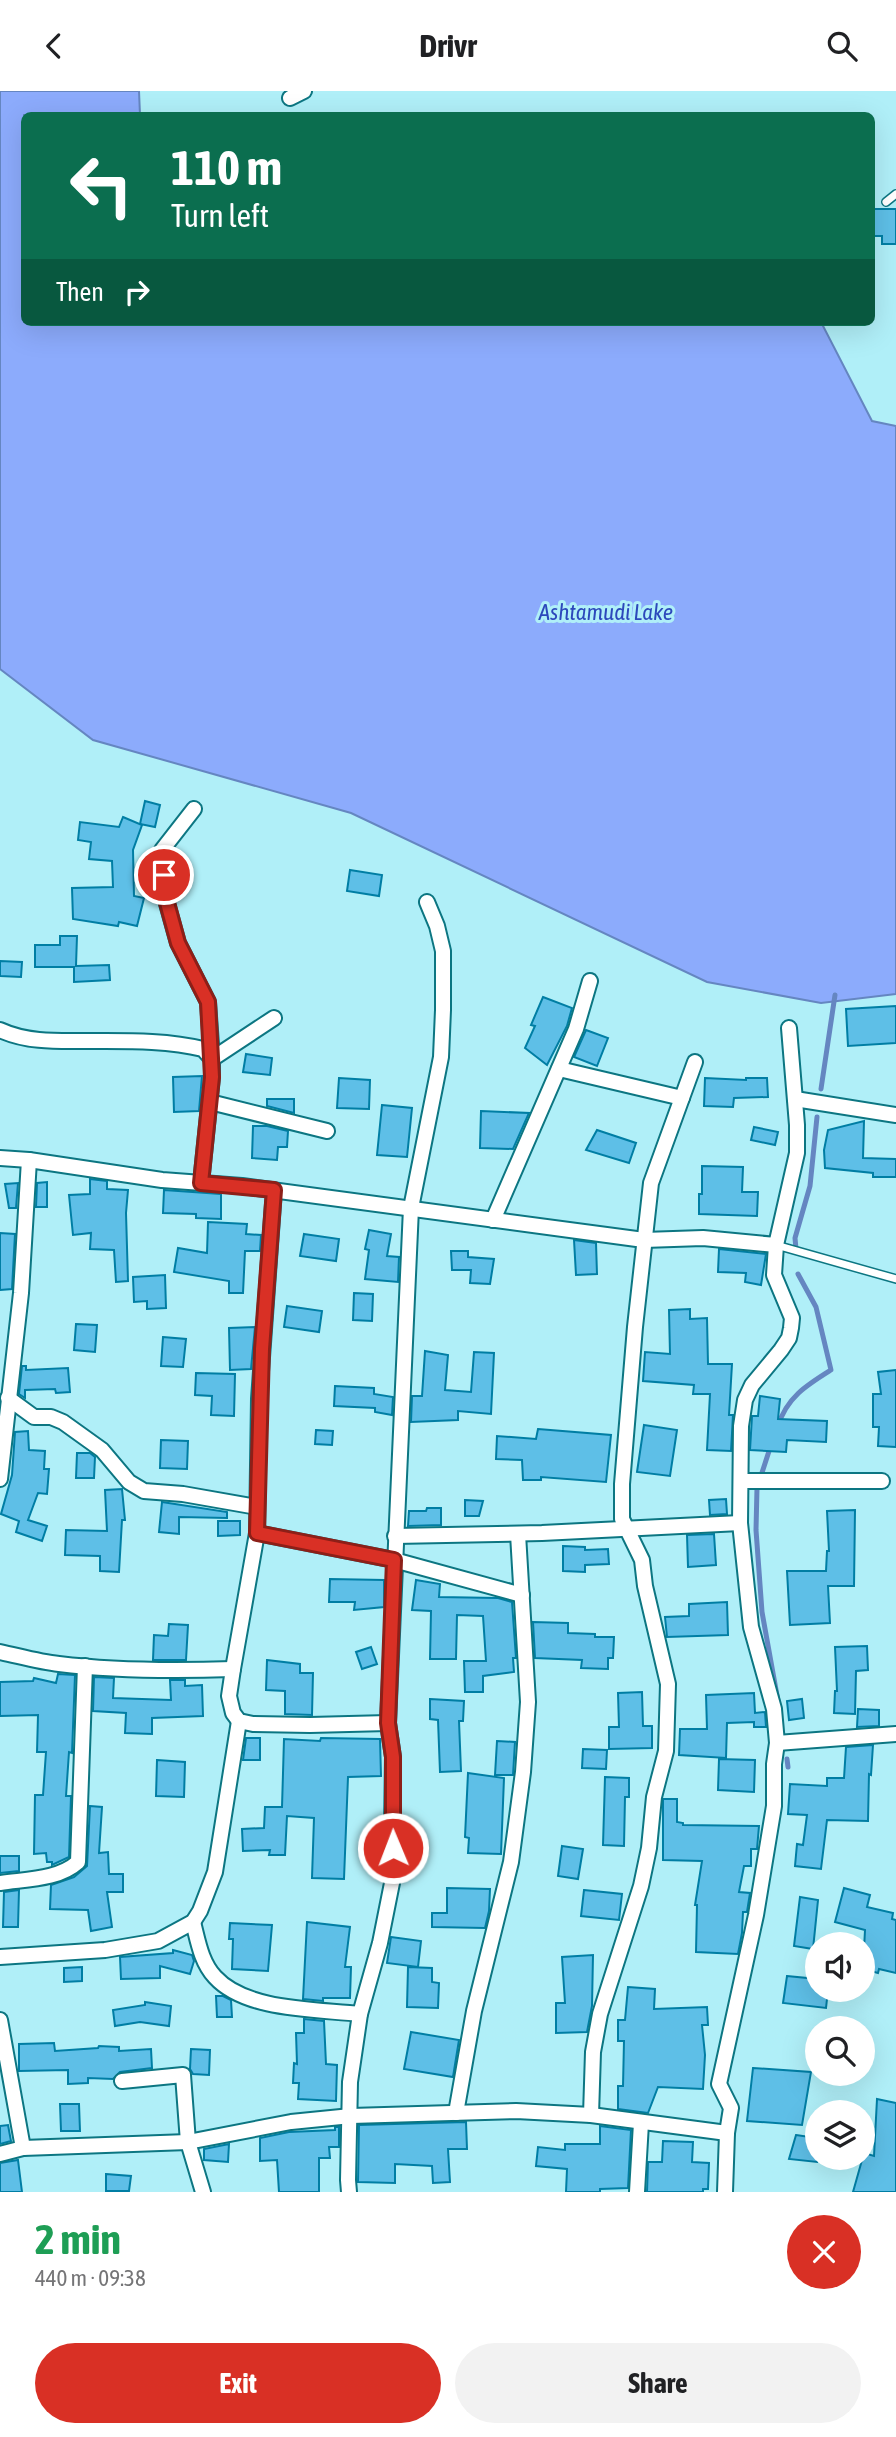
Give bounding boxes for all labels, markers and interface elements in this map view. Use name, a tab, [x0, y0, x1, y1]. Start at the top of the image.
icon: back	[35, 27, 73, 65]
text: Drivr	[419, 27, 477, 64]
icon: search	[823, 27, 861, 65]
text: 110 m	[171, 139, 282, 195]
icon: left	[56, 140, 147, 231]
text: Turn left	[171, 197, 269, 234]
icon: right	[118, 273, 156, 311]
text: Then	[56, 277, 104, 307]
water label: Ashtamudi Lake	[538, 599, 673, 625]
pin	[134, 845, 194, 905]
icon: arrive	[145, 856, 183, 894]
position arrow	[356, 1811, 430, 1885]
map controls	[805, 1932, 875, 2170]
button: sound	[805, 1932, 875, 2002]
button: search	[805, 2016, 875, 2086]
button: layers	[805, 2100, 875, 2170]
text: 2 min	[35, 2215, 121, 2263]
button: close	[787, 2215, 861, 2289]
text: 440 m · 09:38	[35, 2265, 146, 2291]
button: Exit	[35, 2343, 441, 2423]
button: Share	[455, 2343, 861, 2423]

